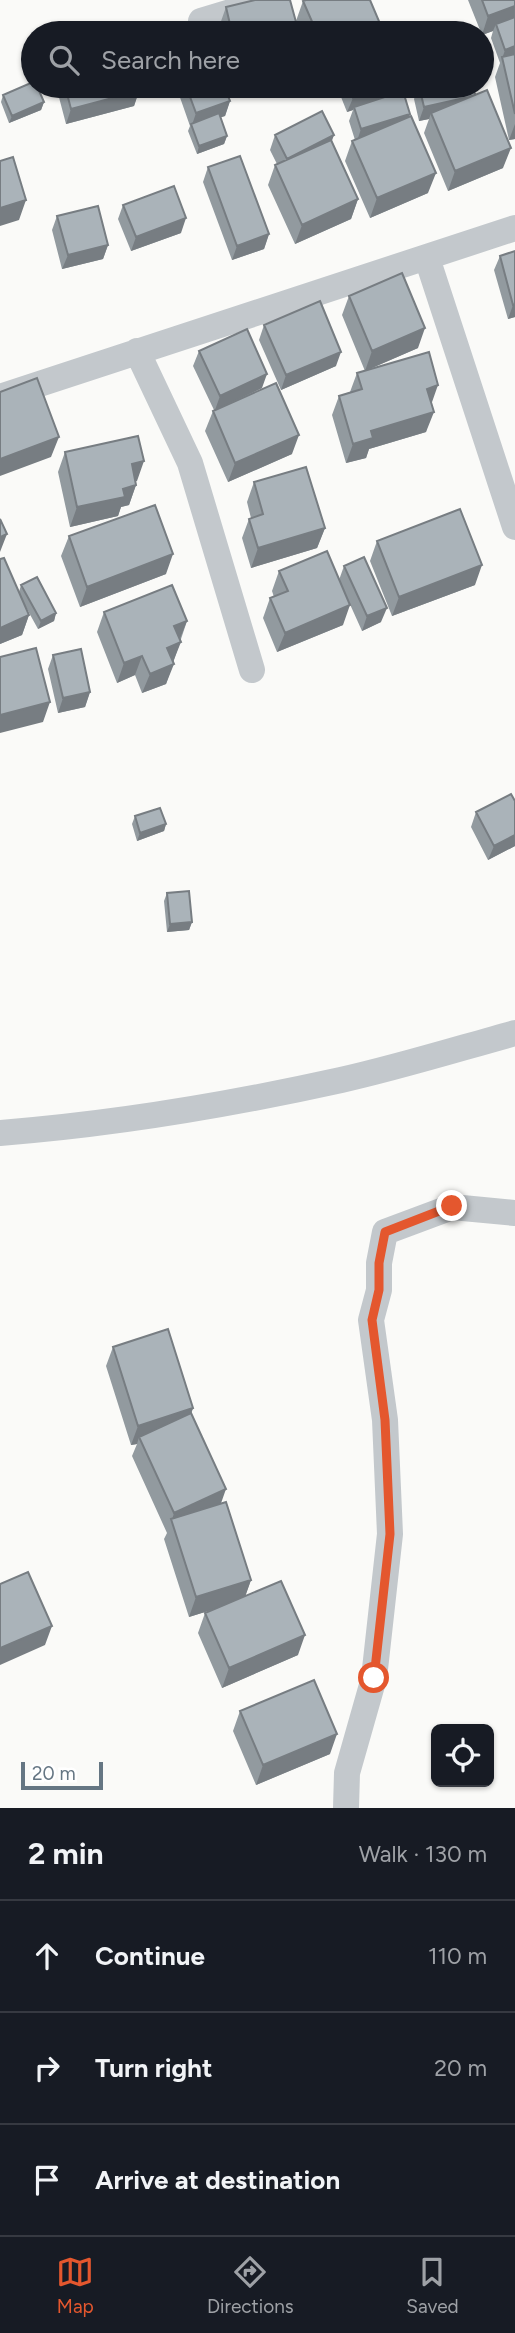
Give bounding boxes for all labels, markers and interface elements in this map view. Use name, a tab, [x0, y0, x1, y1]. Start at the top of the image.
search box	[21, 21, 494, 98]
icon: search	[45, 41, 83, 79]
text: Search here	[101, 44, 240, 76]
route end	[436, 1190, 467, 1221]
route start	[358, 1662, 389, 1693]
map controls	[431, 1724, 494, 1787]
button: locate	[431, 1724, 494, 1787]
scale bar	[21, 1759, 103, 1791]
text: 20 m	[32, 1762, 76, 1785]
text: 2 min	[28, 1835, 104, 1872]
text: Walk · 130 m	[359, 1840, 487, 1868]
icon: ahead	[28, 1937, 66, 1975]
text: Continue	[95, 1940, 205, 1972]
text: 110 m	[428, 1942, 487, 1970]
icon: right	[28, 2049, 66, 2087]
text: Turn right	[95, 2052, 212, 2084]
text: 20 m	[434, 2054, 487, 2082]
icon: arrive	[28, 2161, 66, 2199]
text: Arrive at destination	[95, 2164, 340, 2196]
tab: Map	[56, 2253, 94, 2318]
tab: Directions	[207, 2253, 294, 2318]
tab: Saved	[406, 2253, 459, 2318]

